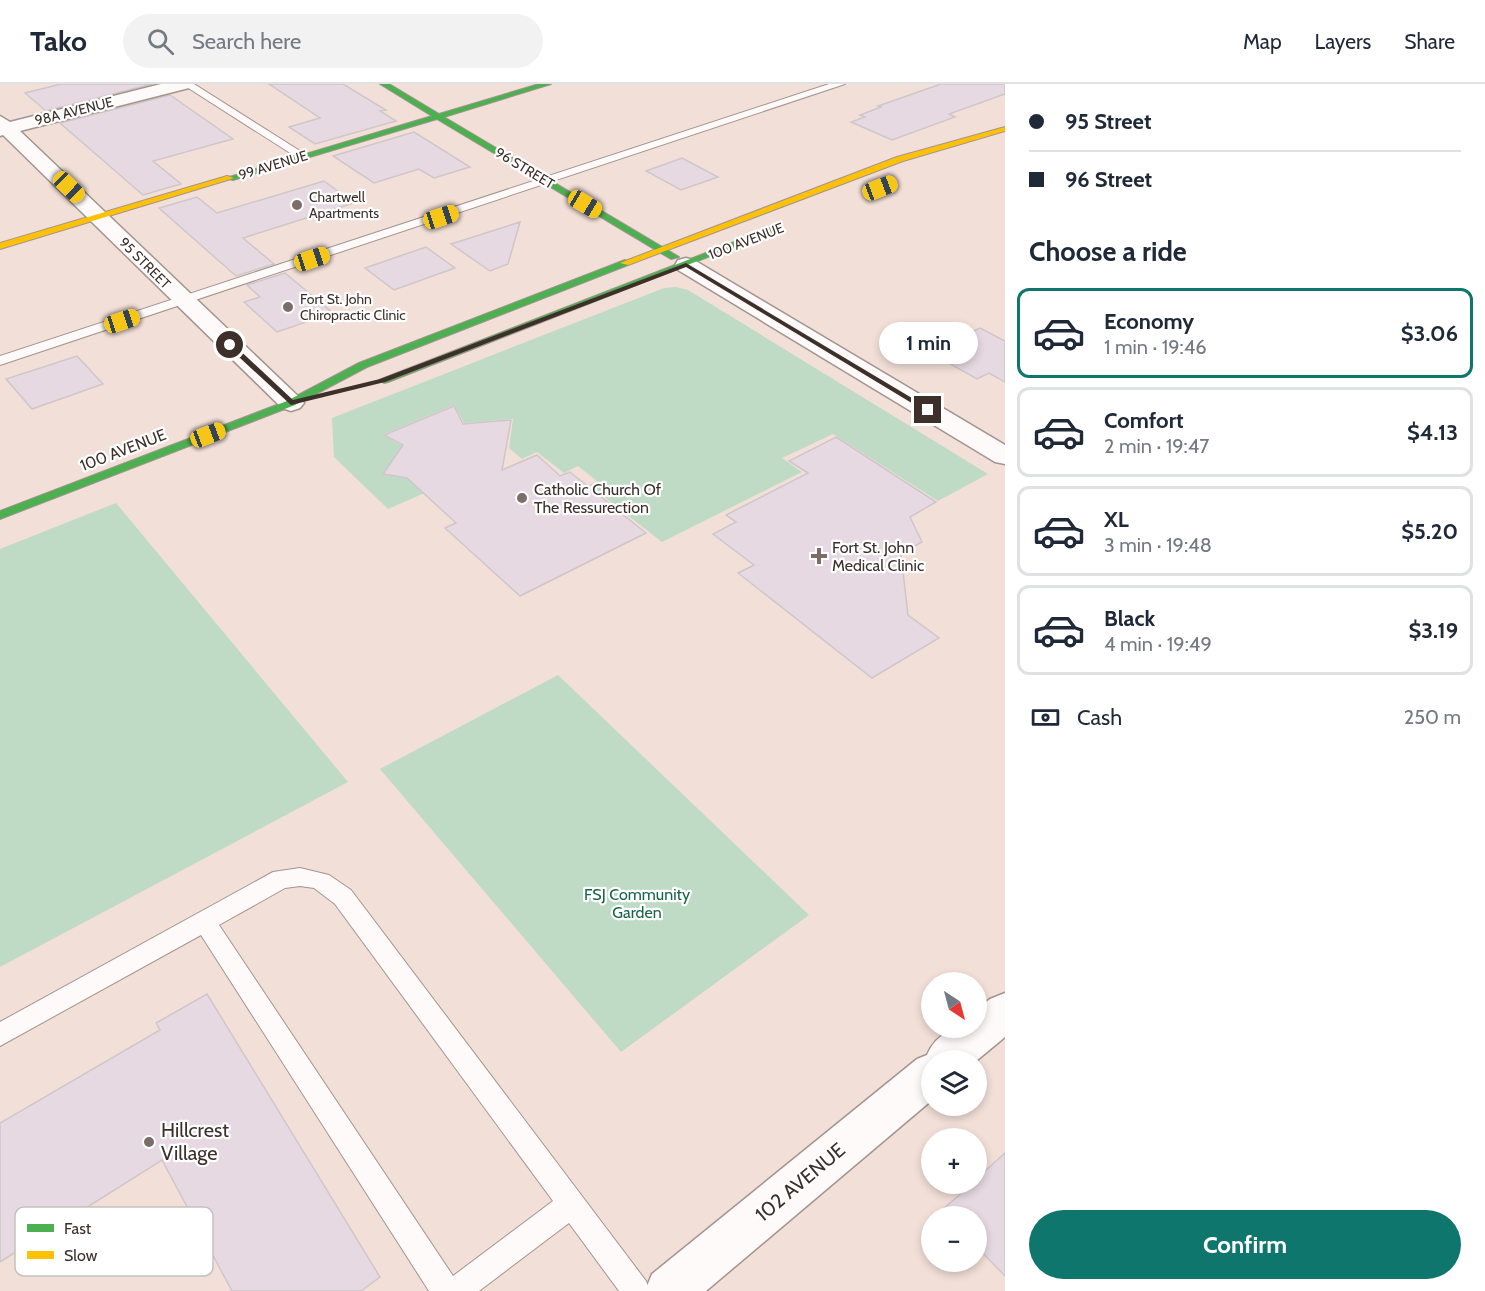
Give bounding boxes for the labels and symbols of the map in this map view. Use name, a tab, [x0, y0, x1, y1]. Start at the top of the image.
street label: 98A AVENUE	[33, 93, 115, 129]
street label: 96 STREET	[492, 143, 558, 193]
street label: 99 AVENUE	[236, 146, 310, 184]
car	[50, 168, 88, 206]
car	[860, 173, 900, 203]
car	[565, 187, 605, 221]
place label: Chartwell Apartments	[309, 188, 379, 222]
marker: Chartwell Apartments	[290, 198, 304, 212]
car	[421, 203, 461, 231]
street label: 100 AVENUE	[706, 218, 786, 264]
street label: 95 STREET	[115, 233, 175, 293]
car	[292, 245, 332, 273]
place label: Fort St. John Chiropractic Clinic	[300, 290, 406, 324]
marker: Fort St. John Chiropractic Clinic	[281, 300, 295, 314]
car	[102, 307, 142, 335]
callout: 1 min	[878, 323, 978, 365]
route start	[216, 331, 243, 358]
route end	[914, 396, 941, 423]
car	[188, 420, 228, 450]
street label: 100 AVENUE	[77, 425, 169, 475]
place label: Catholic Church Of The Ressurection	[534, 480, 662, 517]
marker: Catholic Church Of The Ressurection	[515, 491, 529, 505]
place label: Fort St. John Medical Clinic	[832, 538, 924, 575]
marker: Fort St. John Medical Clinic	[810, 547, 828, 565]
park label: FSJ Community Garden	[584, 885, 690, 922]
north arrow	[921, 972, 987, 1038]
place label: Hillcrest Village	[161, 1118, 229, 1165]
marker: Hillcrest Village	[142, 1135, 156, 1149]
street label: 102 AVENUE	[750, 1138, 850, 1226]
legend	[15, 1207, 213, 1276]
text: Fast	[64, 1219, 92, 1238]
text: Slow	[64, 1246, 98, 1265]

